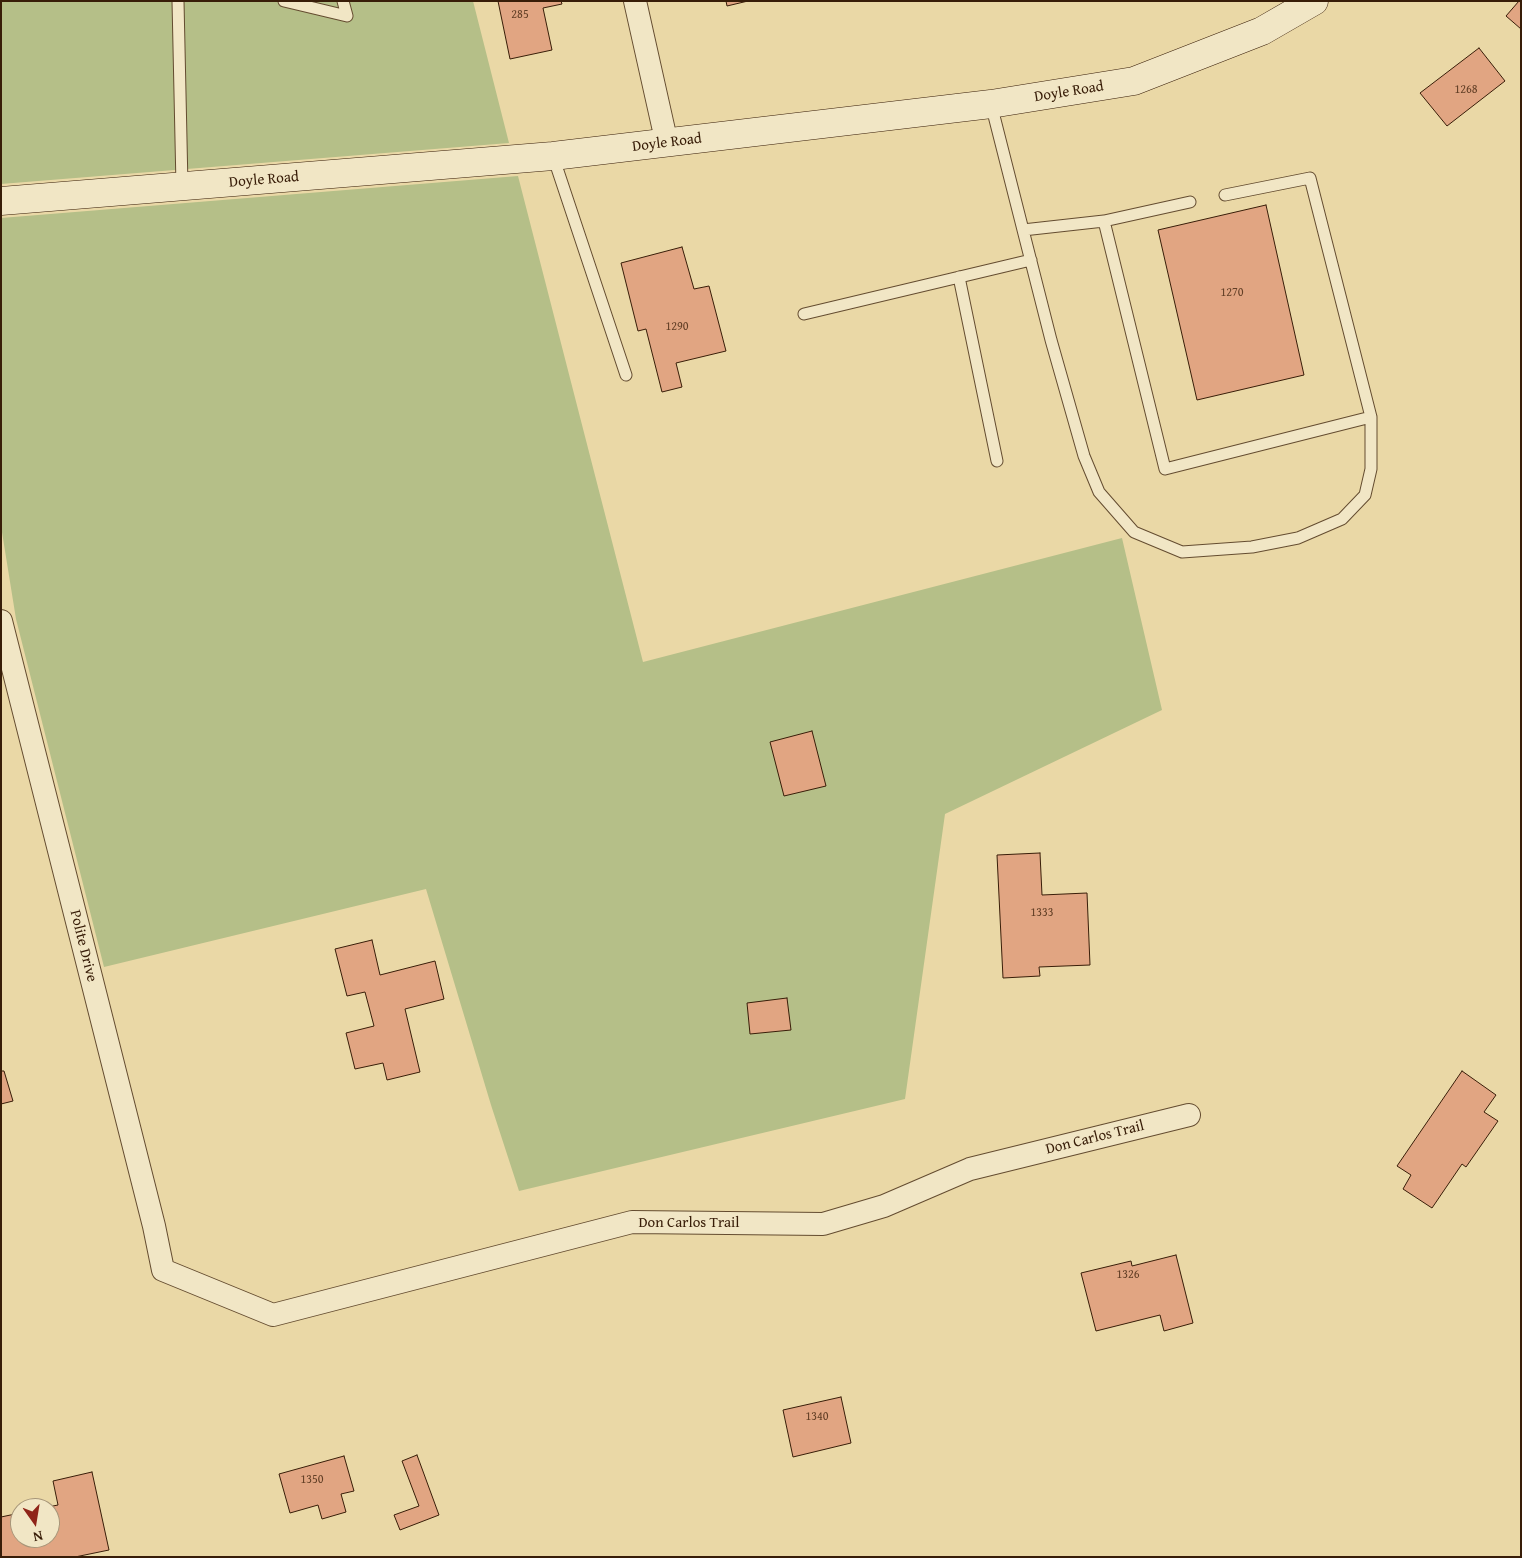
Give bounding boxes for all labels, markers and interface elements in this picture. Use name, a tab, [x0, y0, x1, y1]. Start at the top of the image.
house number: 285	[511, 8, 529, 22]
street label: Doyle Road	[1033, 78, 1105, 106]
house number: 1268	[1454, 83, 1478, 97]
street label: Doyle Road	[631, 130, 703, 156]
street label: Doyle Road	[228, 168, 300, 192]
house number: 1270	[1220, 286, 1244, 300]
house number: 1290	[665, 320, 689, 334]
house number: 1333	[1030, 906, 1054, 920]
street label: Polite Drive	[65, 908, 101, 984]
street label: Don Carlos Trail	[1044, 1117, 1146, 1159]
street label: Don Carlos Trail	[639, 1214, 739, 1232]
house number: 1326	[1116, 1268, 1140, 1282]
house number: 1340	[805, 1410, 829, 1424]
house number: 1350	[300, 1473, 324, 1487]
north arrow	[10, 1498, 60, 1548]
text: N	[31, 1526, 45, 1547]

